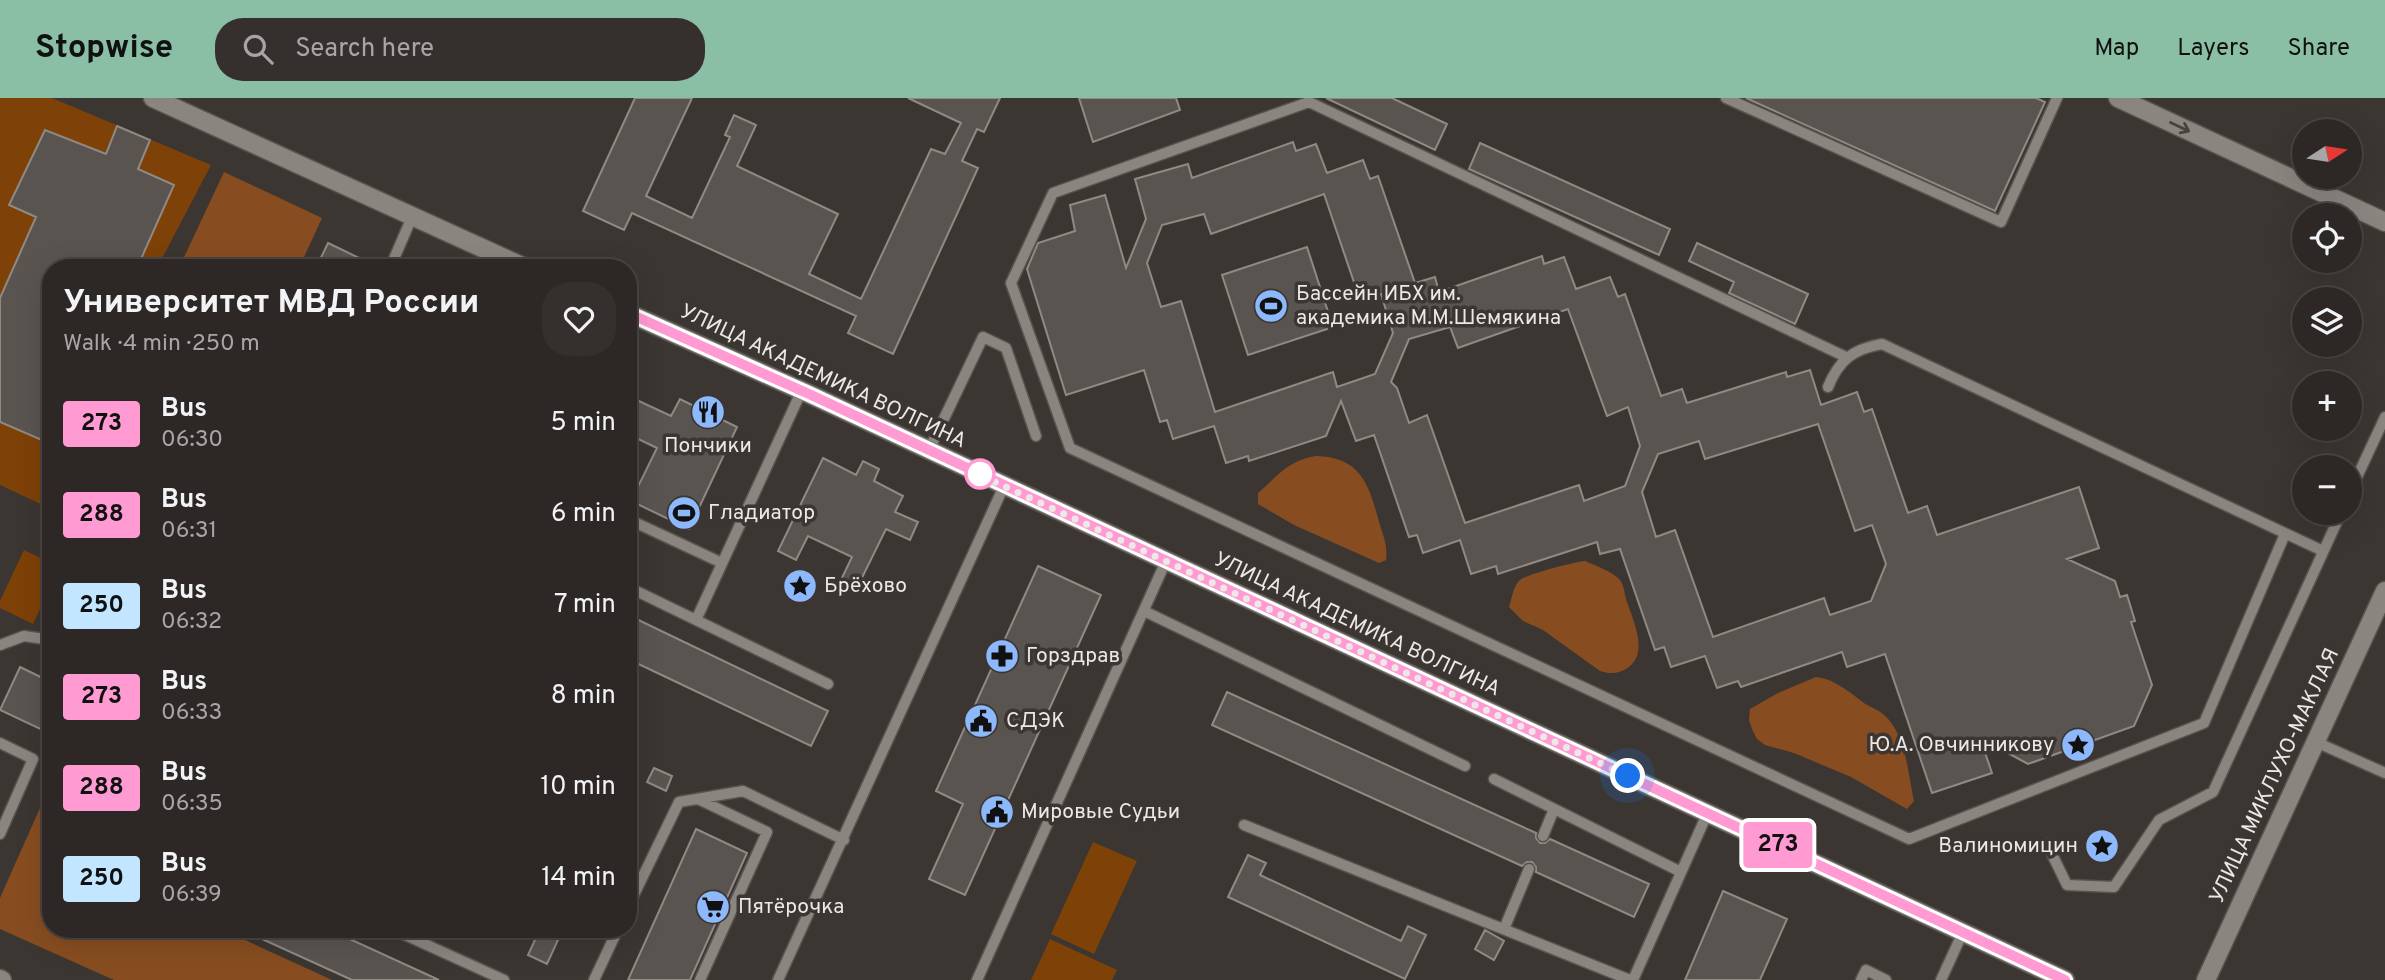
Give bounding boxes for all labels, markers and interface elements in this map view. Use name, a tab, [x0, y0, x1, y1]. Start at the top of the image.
search box	[215, 18, 705, 81]
text: Stopwise	[35, 28, 173, 70]
icon: search	[239, 30, 277, 68]
text: Search here	[295, 33, 434, 66]
text: Map	[2094, 34, 2139, 64]
text: Layers	[2177, 34, 2249, 64]
text: Share	[2287, 34, 2350, 64]
north arrow	[2292, 119, 2362, 189]
map controls	[2292, 119, 2362, 525]
one-way arrow	[2169, 121, 2190, 134]
button: locate	[2292, 203, 2362, 273]
place label: Бассейн ИБХ им. академика М.М.Шемякина	[1296, 281, 1561, 332]
button: heart	[542, 282, 616, 356]
text: Университет МВД России	[63, 283, 479, 325]
sports icon: Бассейн ИБХ им. академика М.М.Шемякина	[1252, 287, 1290, 325]
button: layers	[2292, 287, 2362, 357]
street label: УЛИЦА АКАДЕМИКА ВОЛГИНА	[675, 299, 971, 455]
text: Walk · 4 min · 250 m	[63, 330, 260, 359]
button: +	[2292, 371, 2362, 441]
text: Bus	[161, 393, 207, 426]
restaurant icon: Пончики	[689, 393, 727, 431]
text: 5 min	[550, 407, 616, 440]
text: 273	[81, 409, 122, 439]
text: 06:30	[161, 426, 223, 455]
place label: Пончики	[664, 433, 752, 460]
button: −	[2292, 455, 2362, 525]
unlabelled marker	[965, 459, 995, 489]
text: Bus	[161, 484, 207, 517]
sports icon: Гладиатор	[665, 494, 703, 532]
text: 6 min	[551, 498, 616, 531]
text: 288	[79, 500, 124, 530]
place label: Гладиатор	[708, 500, 815, 527]
text: 06:31	[161, 517, 217, 546]
street label: УЛИЦА АКАДЕМИКА ВОЛГИНА	[1209, 547, 1505, 703]
place icon: Брёхово	[781, 567, 819, 605]
place label: Брёхово	[824, 573, 907, 600]
text: Bus	[161, 575, 207, 608]
text: 7 min	[554, 589, 616, 622]
text: 250	[79, 591, 124, 621]
text: 06:32	[161, 608, 222, 637]
pharmacy icon: Горздрав	[983, 637, 1021, 675]
place label: Горздрав	[1026, 643, 1120, 670]
street label: УЛИЦА МИКЛУХО-МАКЛАЯ	[2204, 644, 2346, 908]
text: Bus	[161, 666, 207, 699]
text: 8 min	[551, 680, 616, 713]
text: 273	[81, 682, 122, 712]
text: 06:33	[161, 699, 222, 728]
public building icon: СДЭК	[962, 702, 1000, 740]
place label: СДЭК	[1006, 708, 1065, 735]
place icon: Ю.А. Овчинникову	[2059, 726, 2097, 764]
place label: Ю.А. Овчинникову	[1869, 732, 2054, 759]
text: Bus	[161, 757, 207, 790]
your location	[1610, 758, 1645, 793]
text: 10 min	[540, 771, 616, 804]
text: 288	[79, 773, 124, 803]
text: 06:35	[161, 790, 223, 819]
public building icon: Мировые Судьи	[978, 793, 1016, 831]
place label: Мировые Судьи	[1021, 799, 1180, 826]
line badge: 273	[1738, 822, 1818, 868]
place icon: Валиномицин	[2083, 827, 2121, 865]
text: 273	[1757, 830, 1799, 860]
place label: Валиномицин	[1938, 833, 2078, 860]
text: Bus	[161, 848, 207, 881]
text: 14 min	[541, 862, 616, 895]
text: 250	[79, 864, 124, 894]
text: 06:39	[161, 881, 222, 910]
supermarket icon: Пятёрочка	[694, 888, 732, 926]
place label: Пятёрочка	[738, 894, 844, 921]

